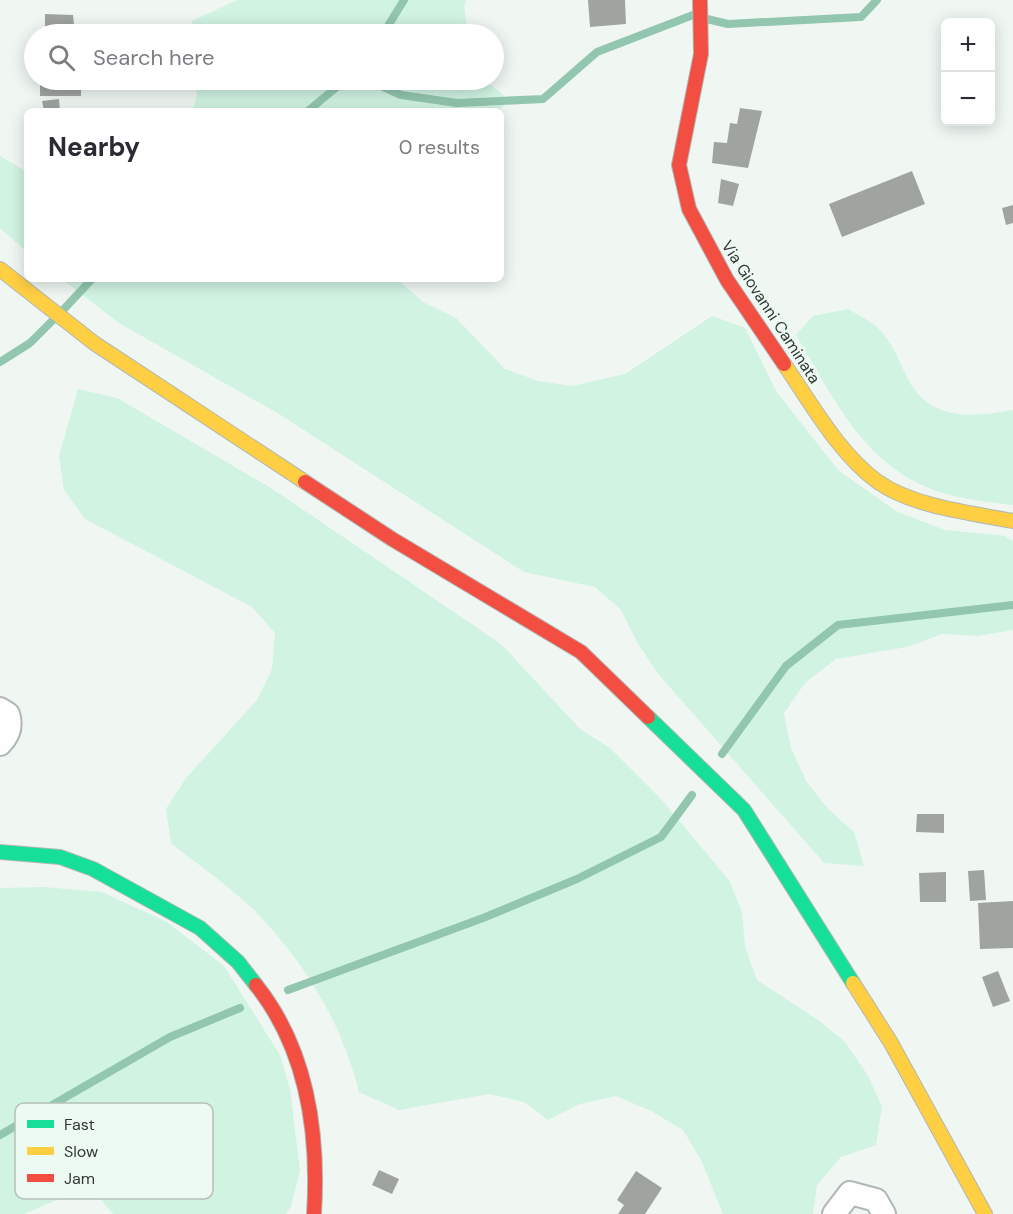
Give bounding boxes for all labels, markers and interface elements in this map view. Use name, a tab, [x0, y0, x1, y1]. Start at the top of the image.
map controls	[941, 18, 995, 126]
button: +	[941, 18, 995, 72]
search box	[24, 24, 504, 90]
icon: search	[45, 41, 78, 74]
text: Search here	[93, 43, 214, 72]
button: −	[941, 72, 995, 126]
text: Nearby	[48, 130, 140, 164]
text: 0 results	[399, 134, 480, 160]
street label: Via Giovanni Caminata	[717, 236, 825, 388]
legend	[15, 1103, 213, 1199]
text: Fast	[64, 1114, 95, 1135]
text: Slow	[64, 1141, 98, 1162]
text: Jam	[64, 1168, 95, 1189]

